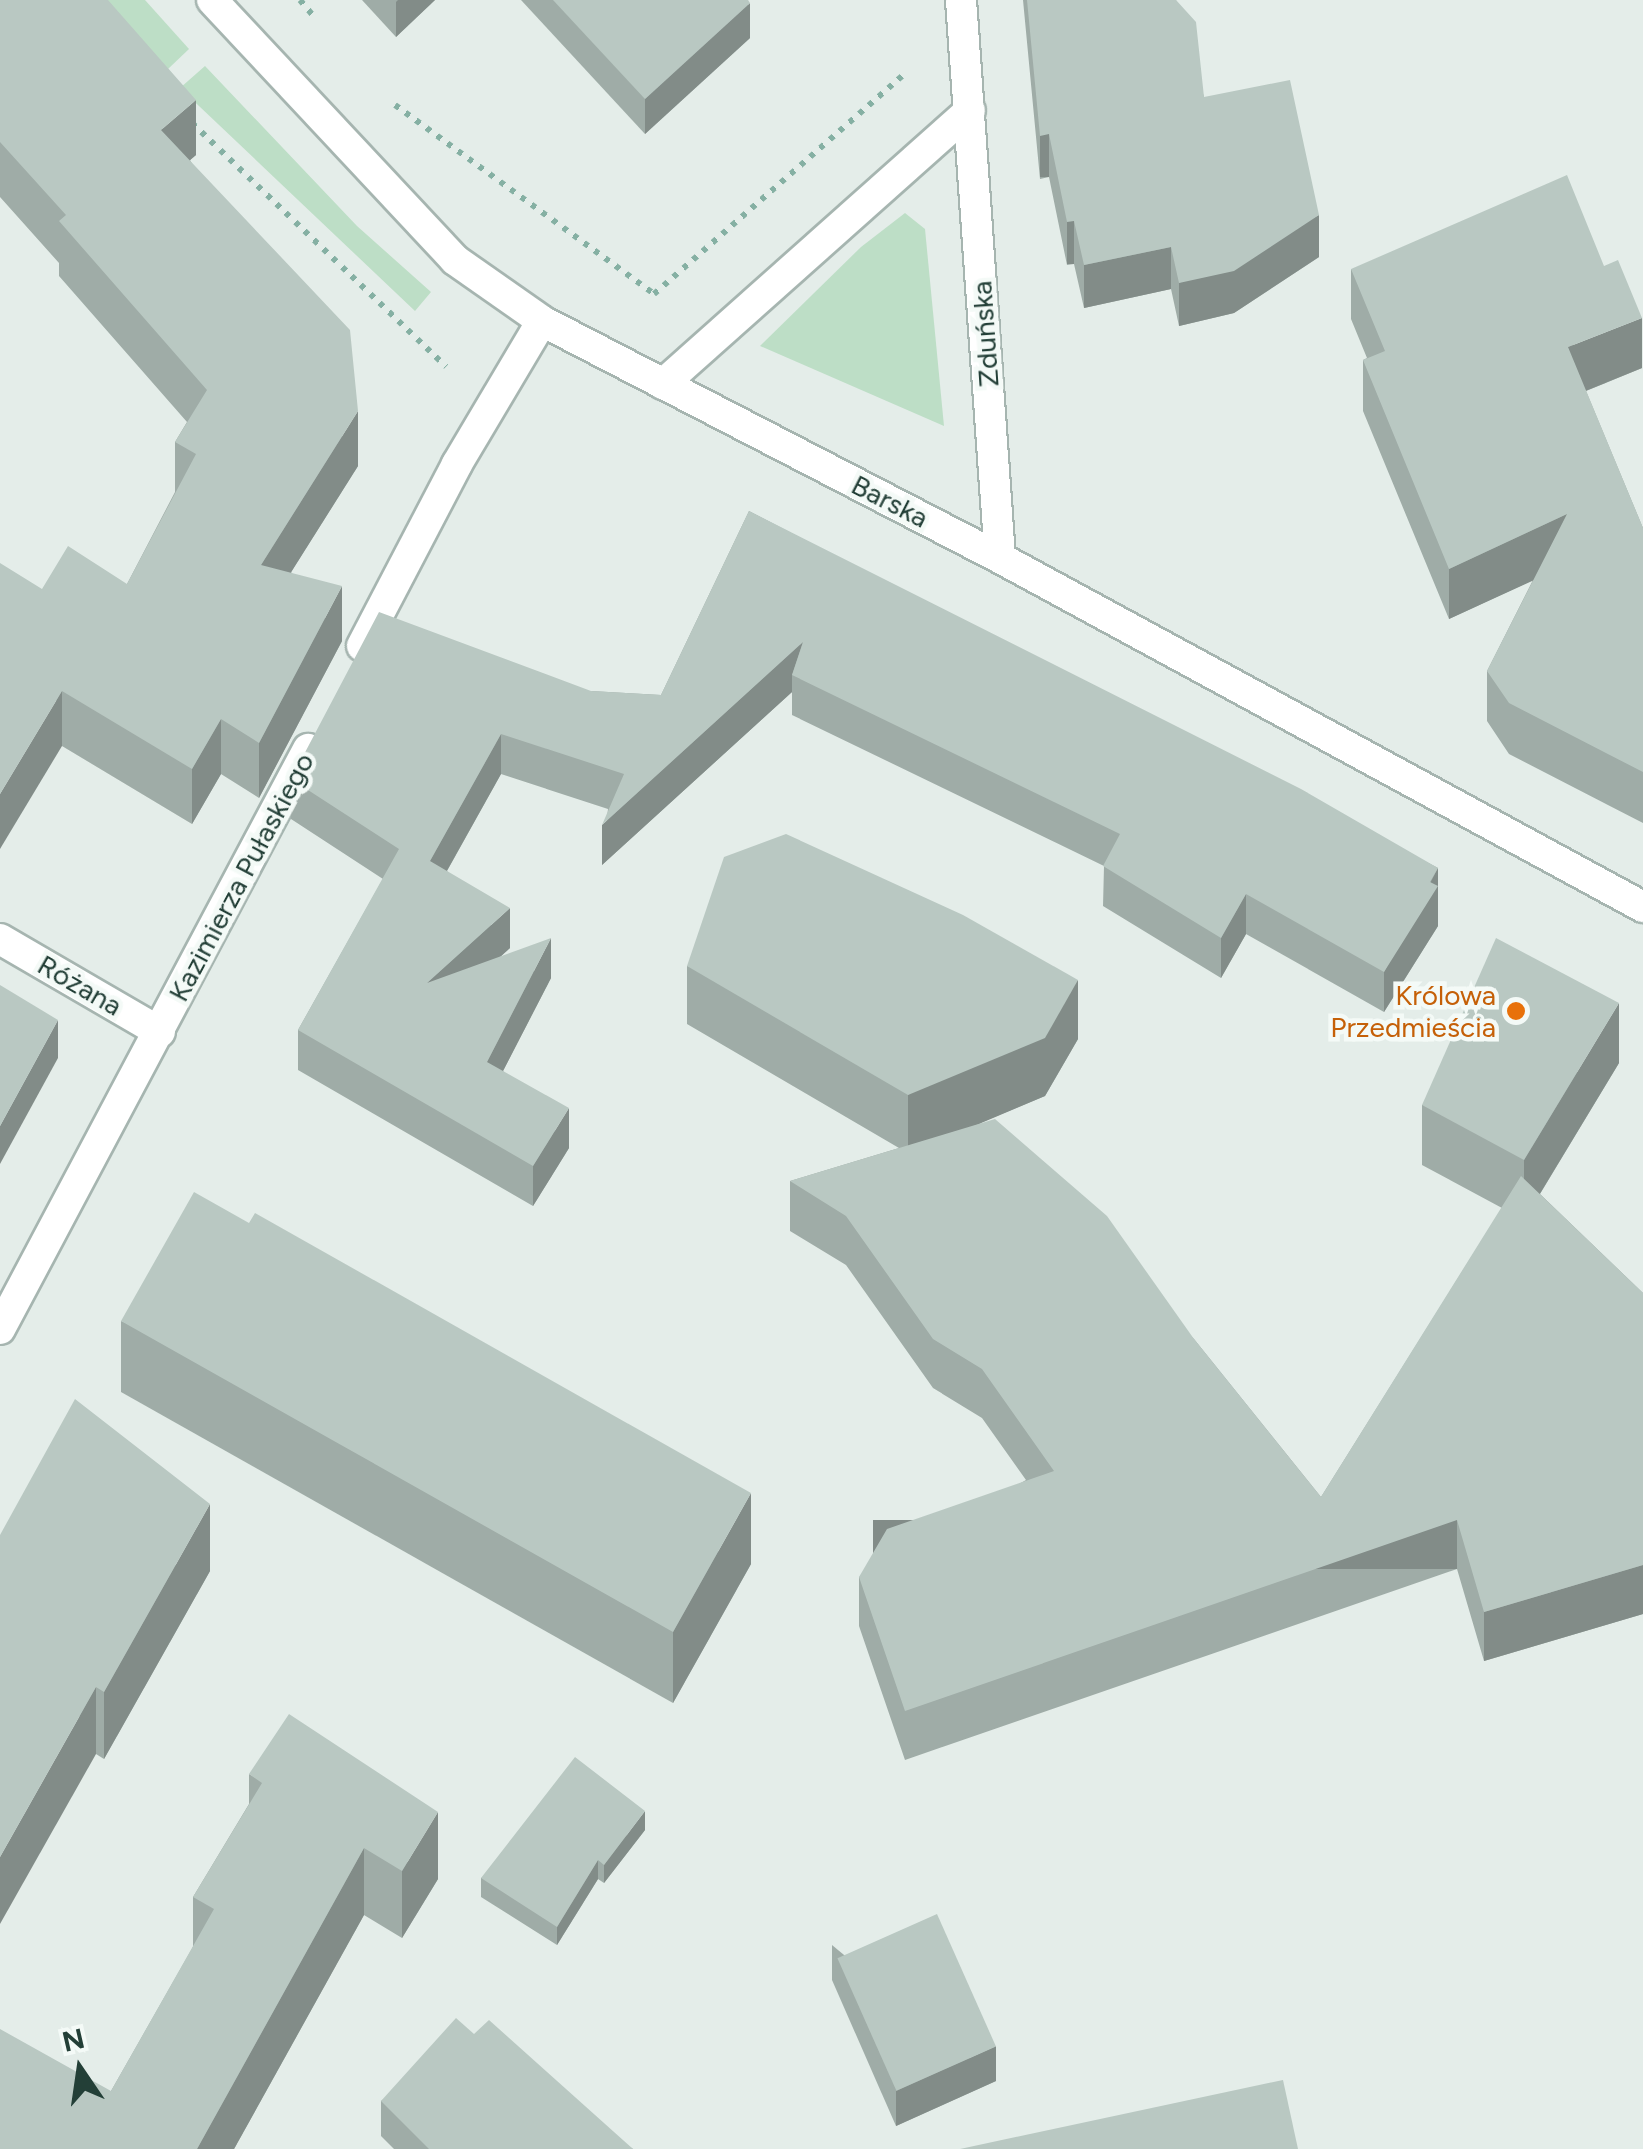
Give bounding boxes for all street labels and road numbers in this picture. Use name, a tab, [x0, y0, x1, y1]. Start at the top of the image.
street label: Zduńska	[965, 280, 1005, 388]
street label: Barska	[846, 468, 934, 534]
street label: Kazimierza Pułaskiego	[161, 747, 321, 1007]
street label: Różana	[32, 948, 128, 1022]

